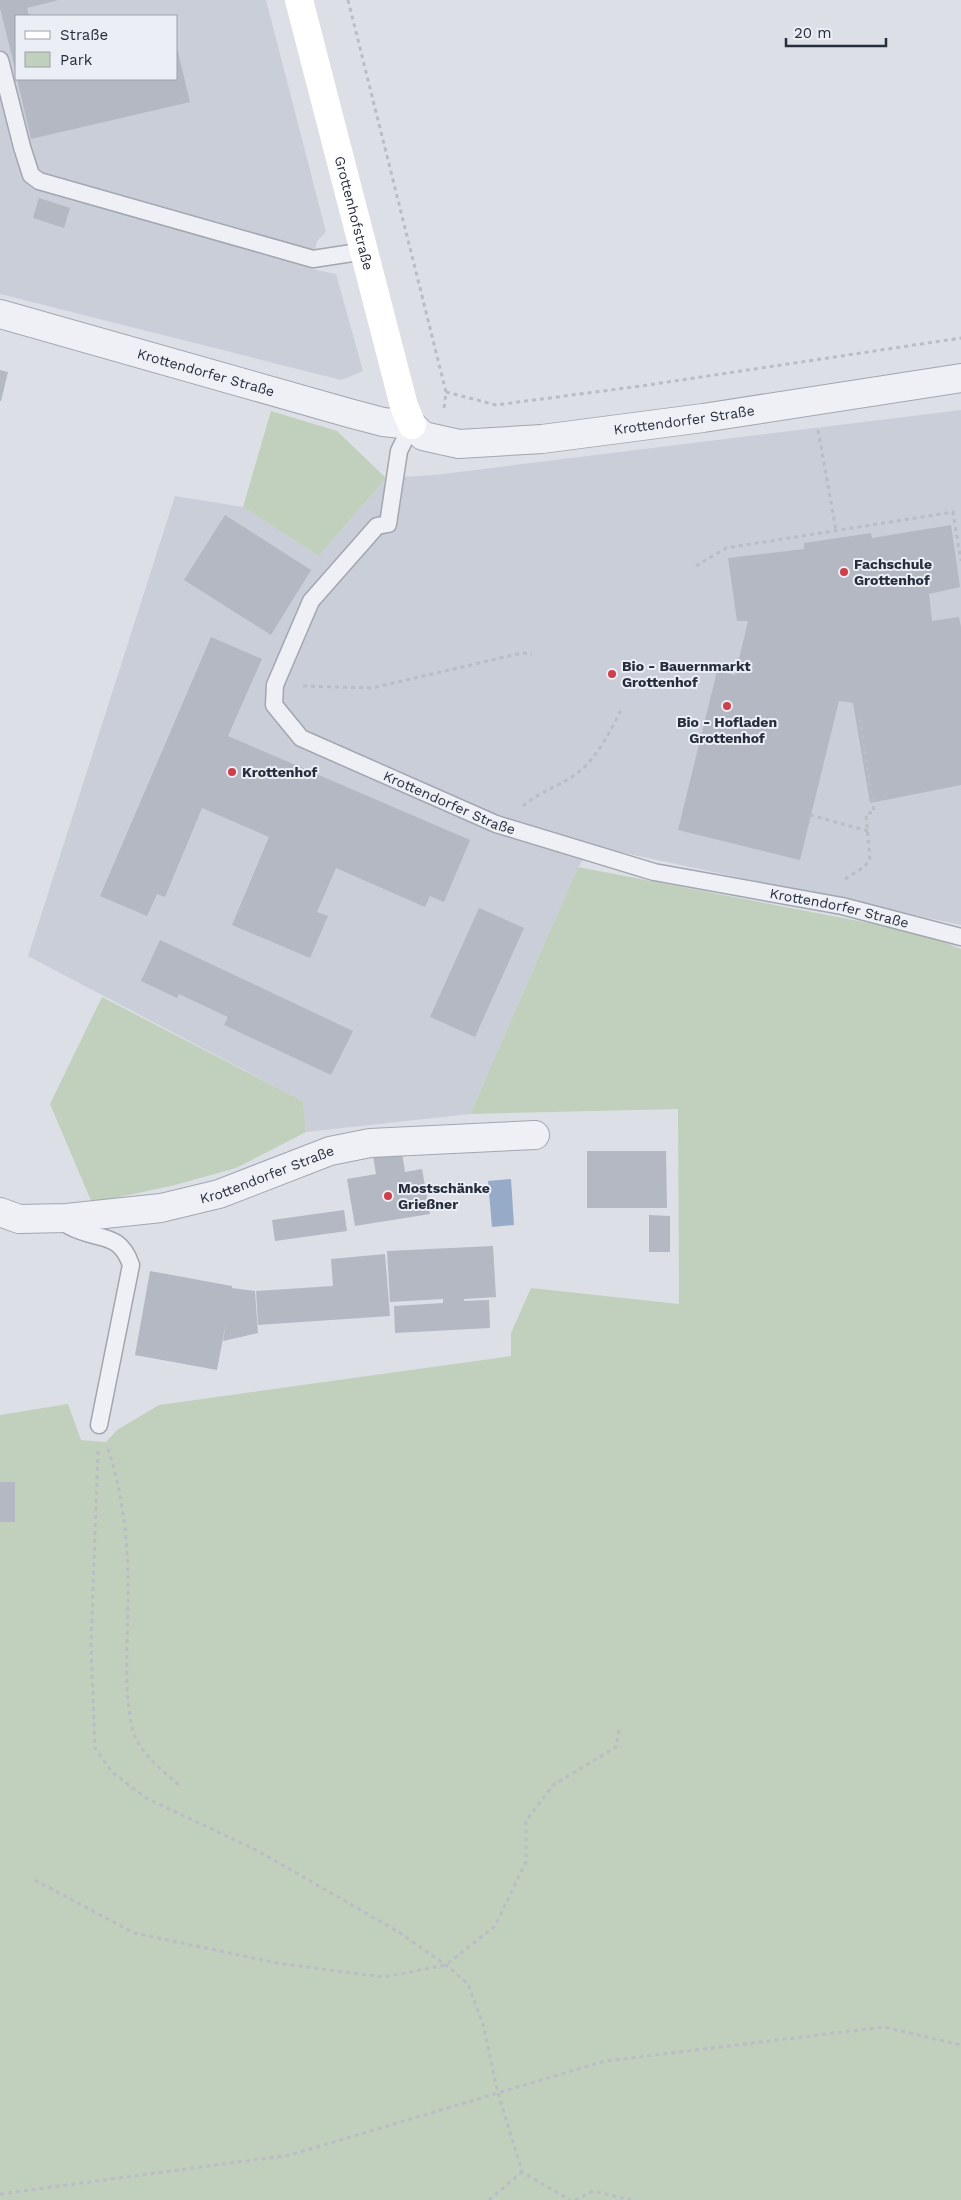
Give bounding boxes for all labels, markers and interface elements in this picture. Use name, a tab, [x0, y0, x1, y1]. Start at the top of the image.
legend	[15, 15, 178, 80]
scale bar	[786, 15, 886, 47]
text: 20 m	[794, 24, 832, 42]
text: Straße	[60, 26, 108, 44]
text: Park	[60, 51, 93, 69]
street label: Grottenhofstraße	[332, 154, 377, 272]
street label: Krottendorfer Straße	[135, 345, 276, 399]
street label: Krottendorfer Straße	[613, 402, 756, 438]
place label: Fachschule Grottenhof	[854, 556, 932, 588]
marker: Fachschule Grottenhof	[838, 566, 850, 578]
place label: Bio - Bauernmarkt Grottenhof	[622, 658, 751, 690]
marker: Bio - Bauernmarkt Grottenhof	[606, 668, 618, 680]
marker: Bio - Hofladen Grottenhof	[721, 700, 733, 712]
place label: Bio - Hofladen Grottenhof	[677, 714, 777, 746]
place label: Krottenhof	[242, 764, 317, 780]
marker: Krottenhof	[226, 766, 238, 778]
street label: Krottendorfer Straße	[381, 767, 517, 837]
street label: Krottendorfer Straße	[768, 885, 911, 931]
street label: Krottendorfer Straße	[198, 1142, 336, 1206]
place label: Mostschänke Grießner	[398, 1180, 490, 1212]
marker: Mostschänke Grießner	[382, 1190, 394, 1202]

